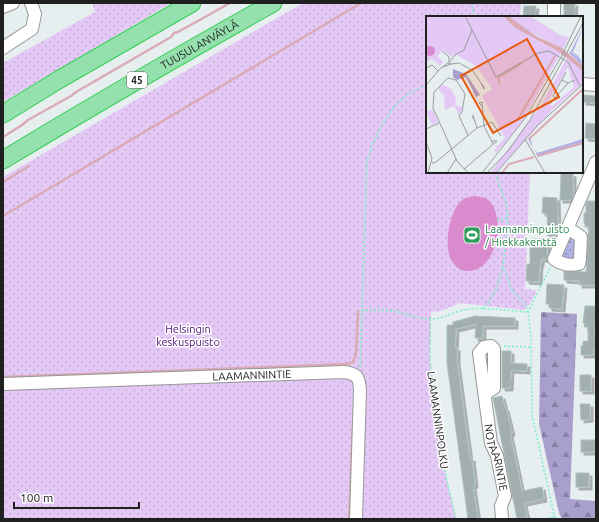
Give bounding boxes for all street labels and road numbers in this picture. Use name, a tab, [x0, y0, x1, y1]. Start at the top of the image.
street label: TUUSULANVÄYLÄ	[159, 17, 241, 72]
road number: 45	[127, 72, 147, 88]
street label: LAAMANNINTIE	[212, 368, 291, 383]
street label: LAAMANNINPOLKU	[425, 370, 451, 470]
street label: NOTAARINTIE	[483, 423, 510, 492]

